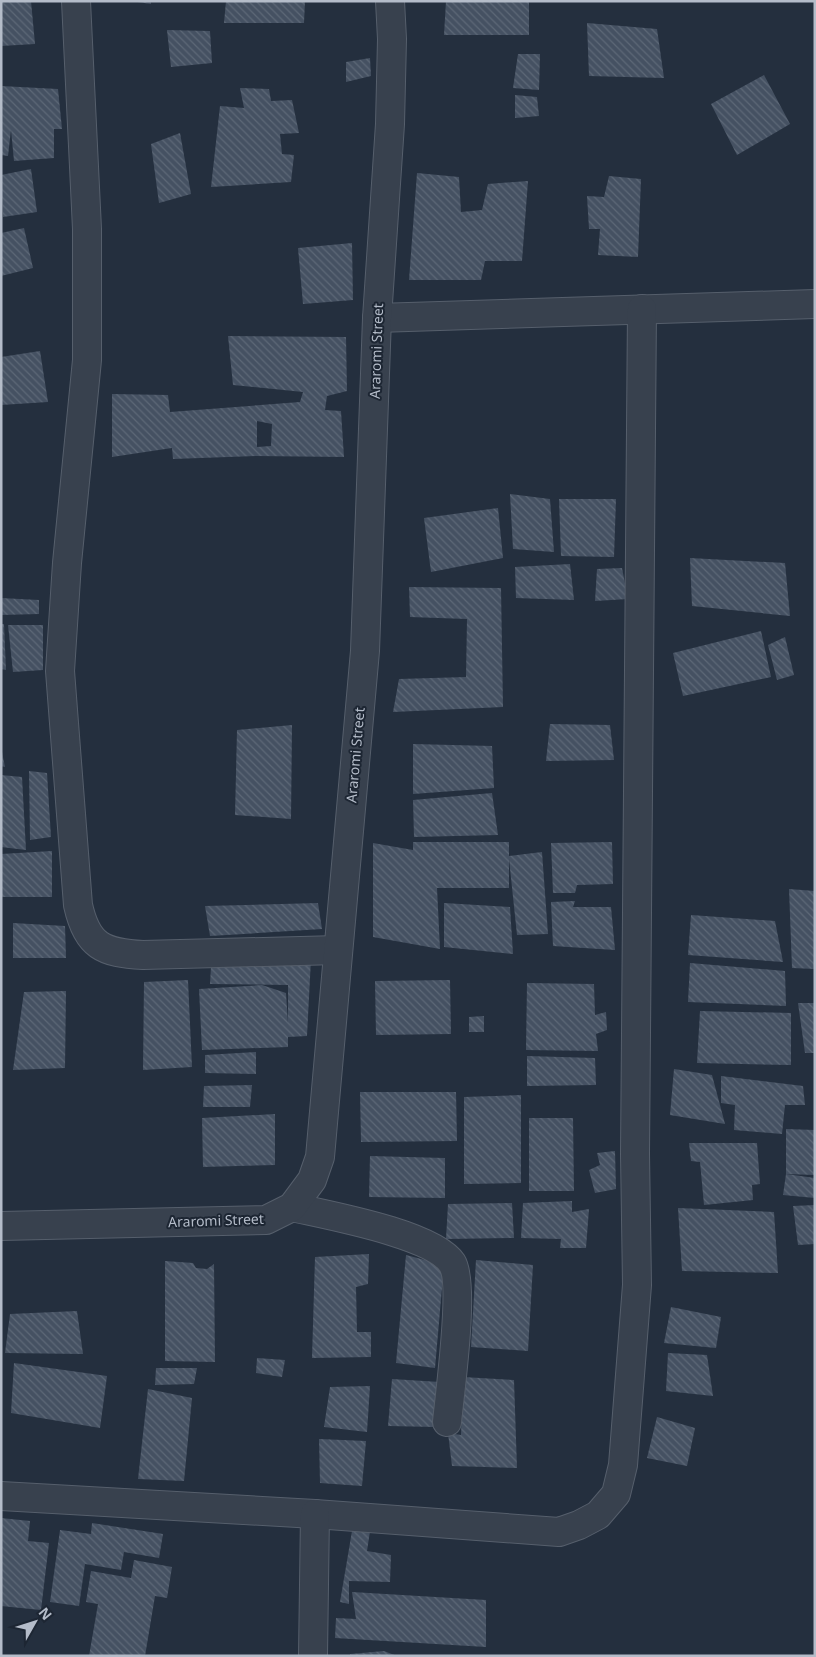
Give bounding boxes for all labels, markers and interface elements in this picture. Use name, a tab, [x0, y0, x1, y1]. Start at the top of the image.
street label: Araromi Street	[365, 303, 387, 399]
street label: Araromi Street	[341, 706, 369, 804]
street label: Araromi Street	[168, 1209, 264, 1231]
north arrow	[10, 1597, 60, 1647]
text: N	[35, 1603, 56, 1624]

